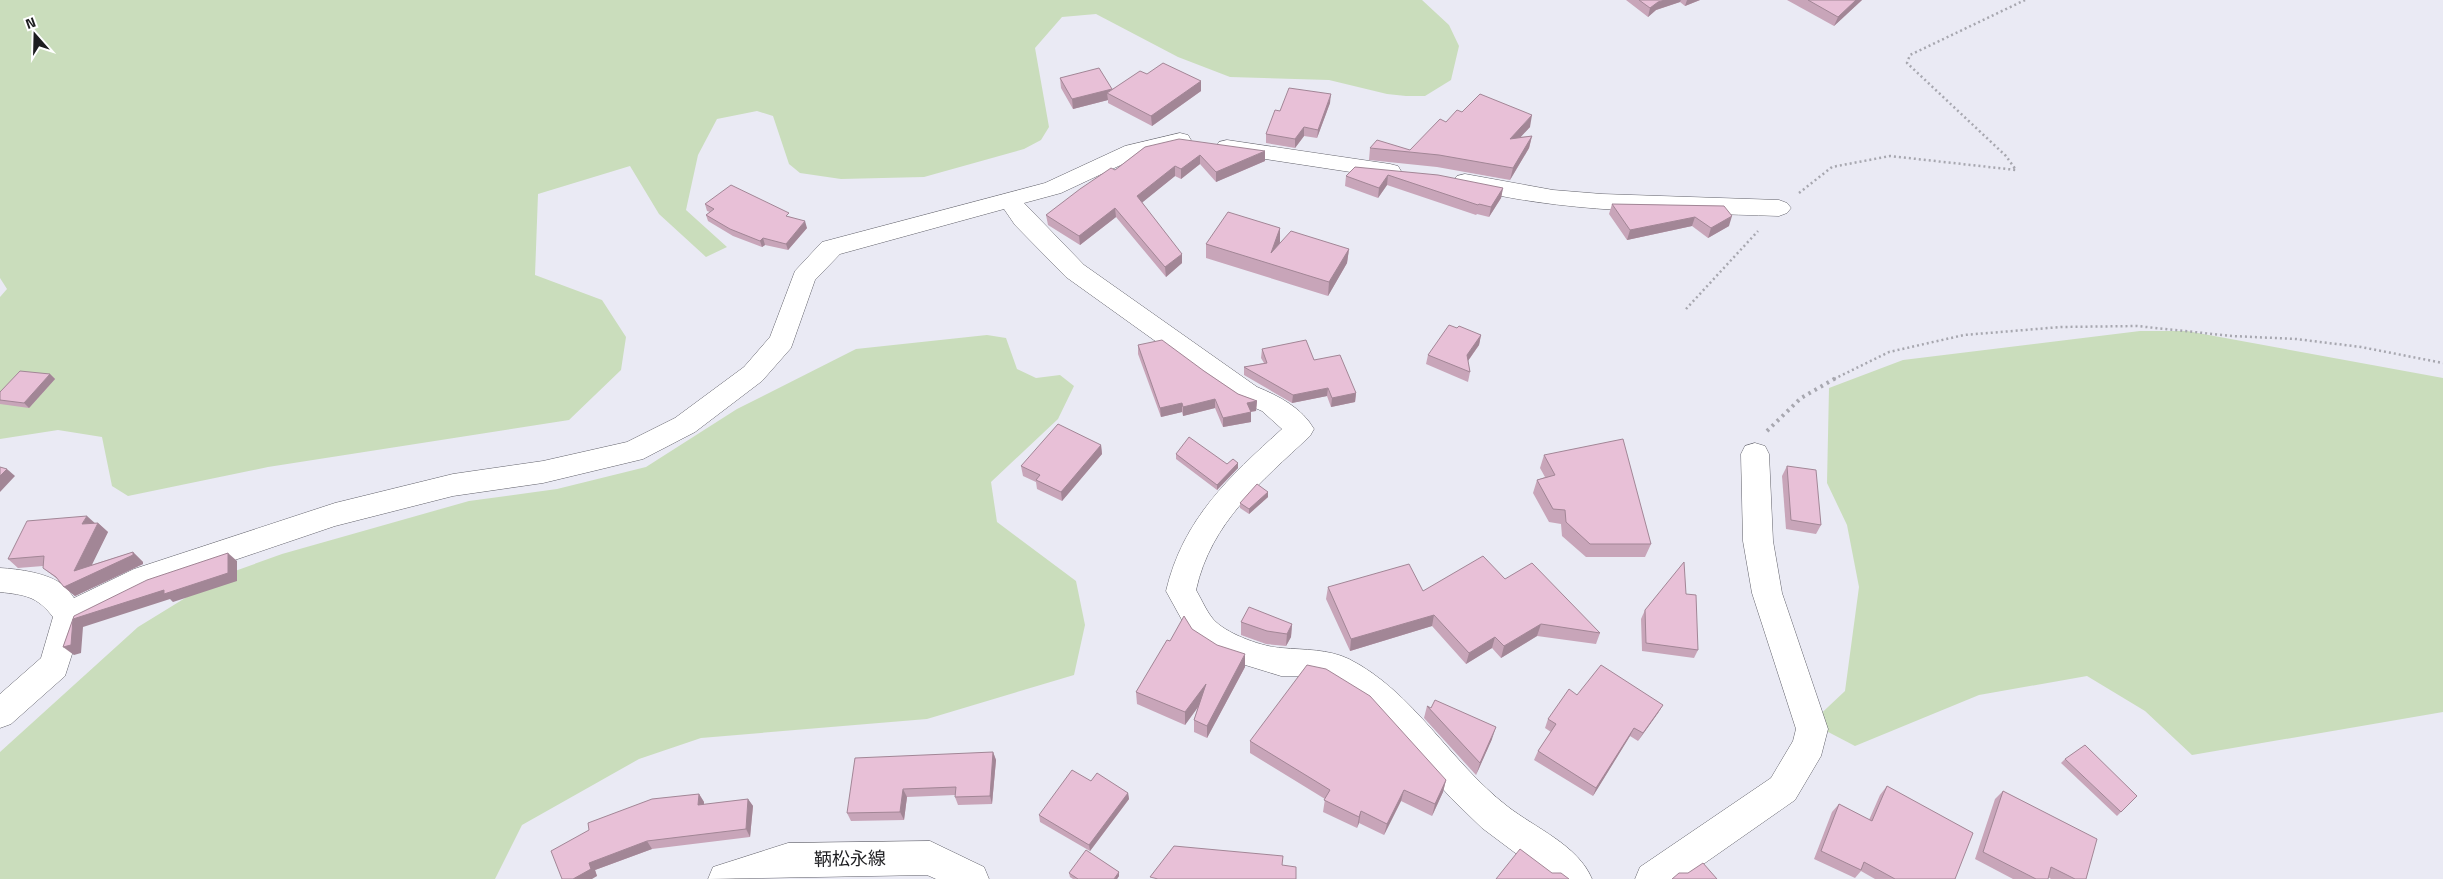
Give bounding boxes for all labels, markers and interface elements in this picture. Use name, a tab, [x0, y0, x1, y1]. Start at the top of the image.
north arrow	[10, 10, 60, 60]
text: N	[22, 11, 39, 34]
street label: 鞆松永線	[814, 844, 886, 873]

